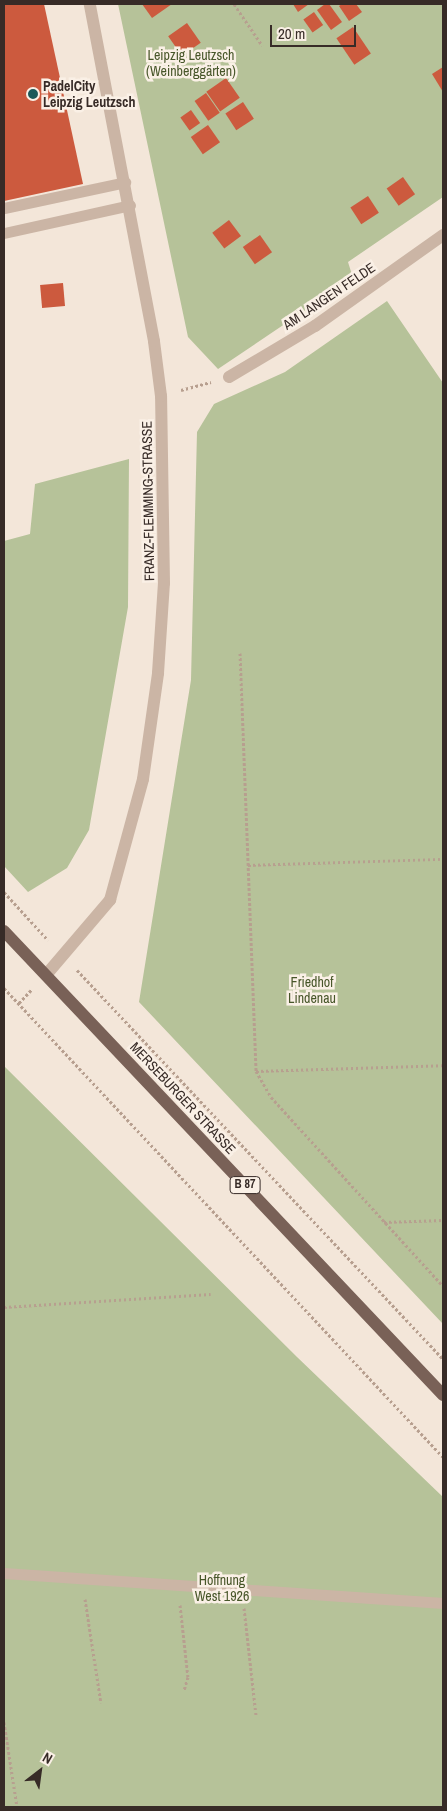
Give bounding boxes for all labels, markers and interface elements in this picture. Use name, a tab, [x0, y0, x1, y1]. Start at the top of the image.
scale bar	[272, 15, 358, 47]
text: 20 m	[278, 23, 305, 44]
park label: Leipzig Leutzsch (Weinberggärten)	[146, 47, 236, 80]
place label: PadelCity Leipzig Leutzsch	[43, 78, 135, 110]
marker: PadelCity Leipzig Leutzsch	[27, 88, 39, 100]
street label: AM LANGEN FELDE	[280, 259, 378, 333]
street label: FRANZ-FLEMMING-STRASSE	[138, 421, 158, 581]
park label: Friedhof Lindenau	[288, 974, 336, 1006]
street label: MERSEBURGER STRASSE	[127, 1039, 239, 1157]
road number: B 87	[229, 1176, 261, 1194]
park label: Hoffnung West 1926	[195, 1572, 249, 1604]
north arrow	[15, 1746, 65, 1796]
text: N	[39, 1748, 56, 1768]

